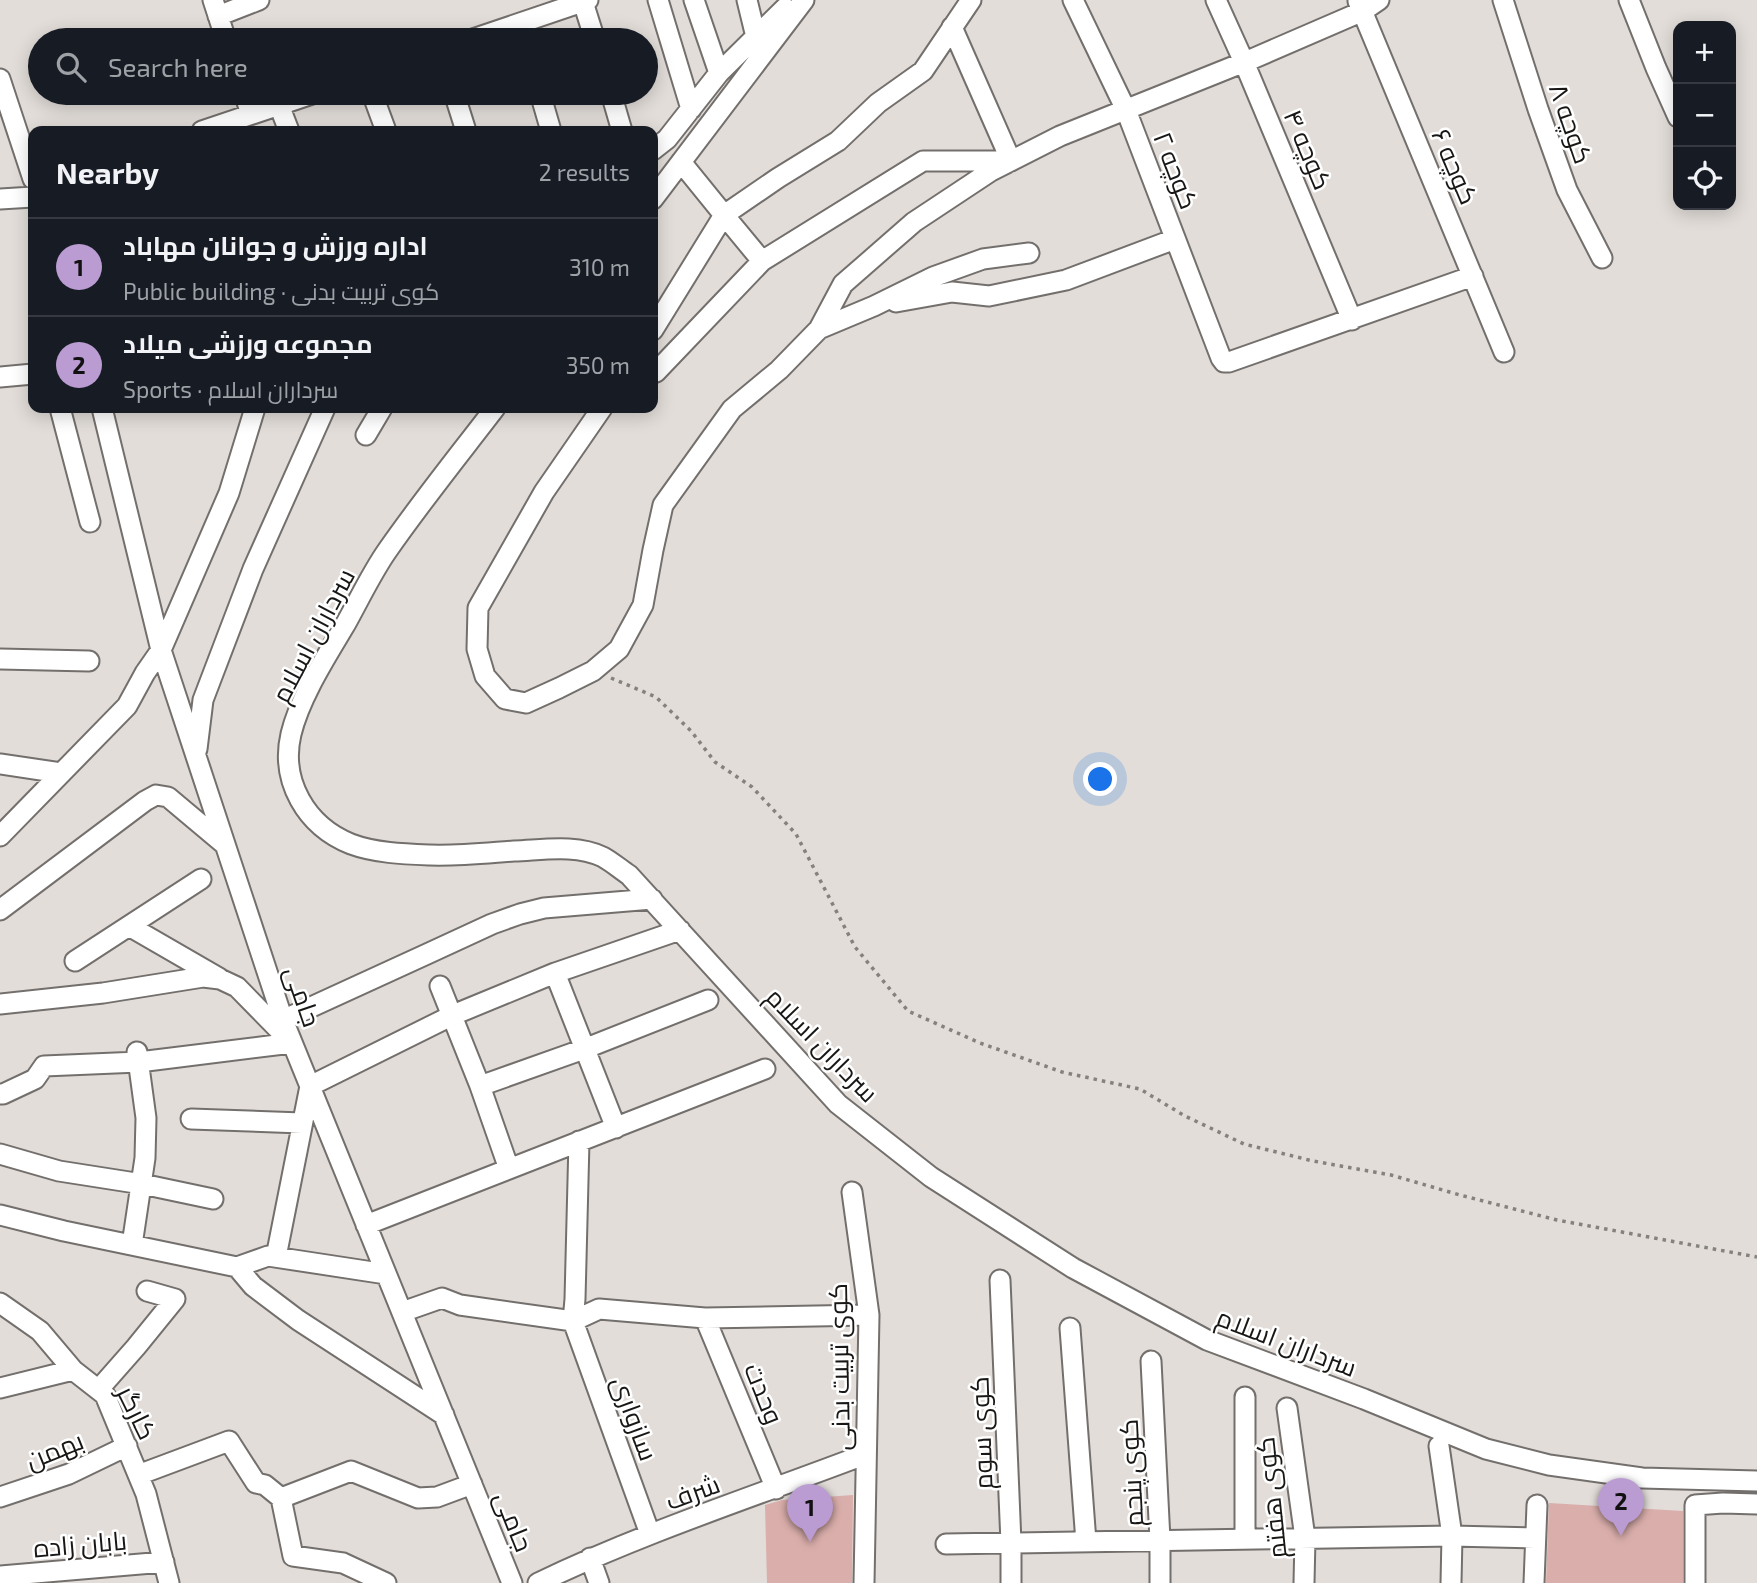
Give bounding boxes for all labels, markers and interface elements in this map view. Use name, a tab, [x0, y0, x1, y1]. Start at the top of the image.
map controls	[1673, 21, 1736, 210]
button: +	[1673, 21, 1736, 84]
search box	[28, 28, 658, 105]
icon: search	[52, 48, 90, 86]
text: Search here	[108, 51, 248, 82]
street label: کوچه ۸	[1541, 79, 1600, 168]
button: −	[1673, 84, 1736, 147]
street label: کوچه ۴	[1276, 104, 1340, 195]
street label: کوچه ۶	[1424, 124, 1486, 210]
street label: کوچه ۲	[1145, 127, 1206, 214]
button: locate	[1673, 147, 1736, 210]
text: Nearby	[56, 154, 159, 190]
text: 2 results	[539, 158, 630, 186]
text: اداره ورزش و جوانان مهاباد	[123, 229, 428, 260]
text: 1	[74, 253, 84, 281]
text: 310 m	[569, 253, 630, 281]
text: Public building · کوی تربیت بدنی	[123, 277, 439, 305]
text: مجموعه ورزشی میلاد	[123, 327, 373, 358]
text: 2	[72, 351, 86, 379]
text: 350 m	[566, 351, 630, 379]
text: Sports · سرداران اسلام	[123, 375, 338, 403]
street label: سرداران اسلام	[264, 563, 364, 709]
your location	[1083, 762, 1117, 796]
street label: جامی	[277, 962, 329, 1031]
street label: سرداران اسلام	[758, 980, 885, 1111]
street label: کوی تربیت بدنی	[821, 1283, 857, 1451]
street label: سرداران اسلام	[1211, 1300, 1361, 1386]
street label: وحدت	[738, 1358, 791, 1428]
street label: سازواری	[606, 1372, 665, 1465]
street label: کوی سوم	[963, 1376, 1001, 1490]
street label: کارگر	[110, 1378, 164, 1444]
street label: کوی پنجم	[1112, 1418, 1152, 1528]
street label: بهمن	[20, 1423, 88, 1476]
street label: کوی هفتم	[1248, 1435, 1296, 1561]
street label: شرف	[661, 1467, 724, 1516]
pin: 2	[1598, 1478, 1644, 1536]
pin: 1	[787, 1484, 833, 1542]
street label: جامی	[487, 1487, 541, 1556]
street label: بابان زاده	[32, 1523, 128, 1564]

